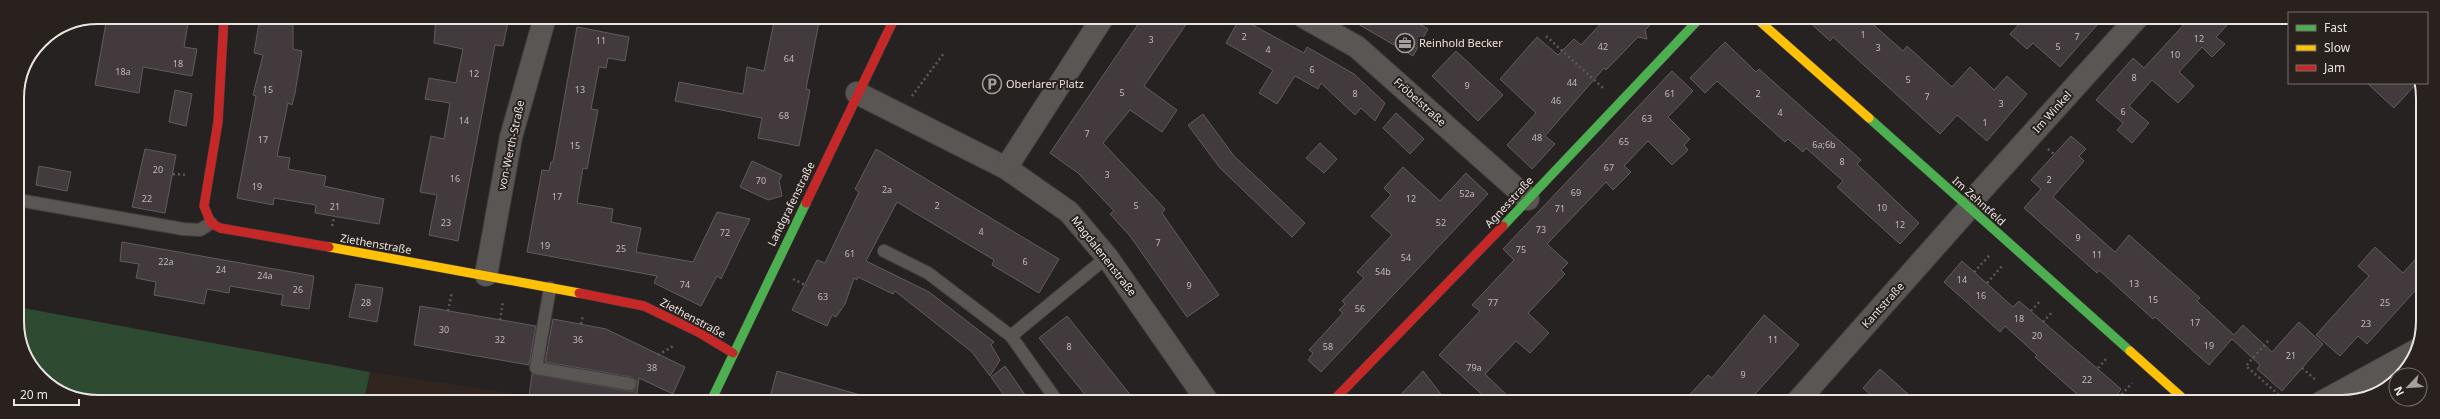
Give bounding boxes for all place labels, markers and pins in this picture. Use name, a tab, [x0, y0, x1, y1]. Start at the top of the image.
office icon: Reinhold Becker	[1394, 32, 1416, 54]
place label: Reinhold Becker	[1419, 35, 1503, 50]
parking icon: Oberlarer Platz	[981, 73, 1003, 95]
place label: Oberlarer Platz	[1006, 76, 1084, 91]

